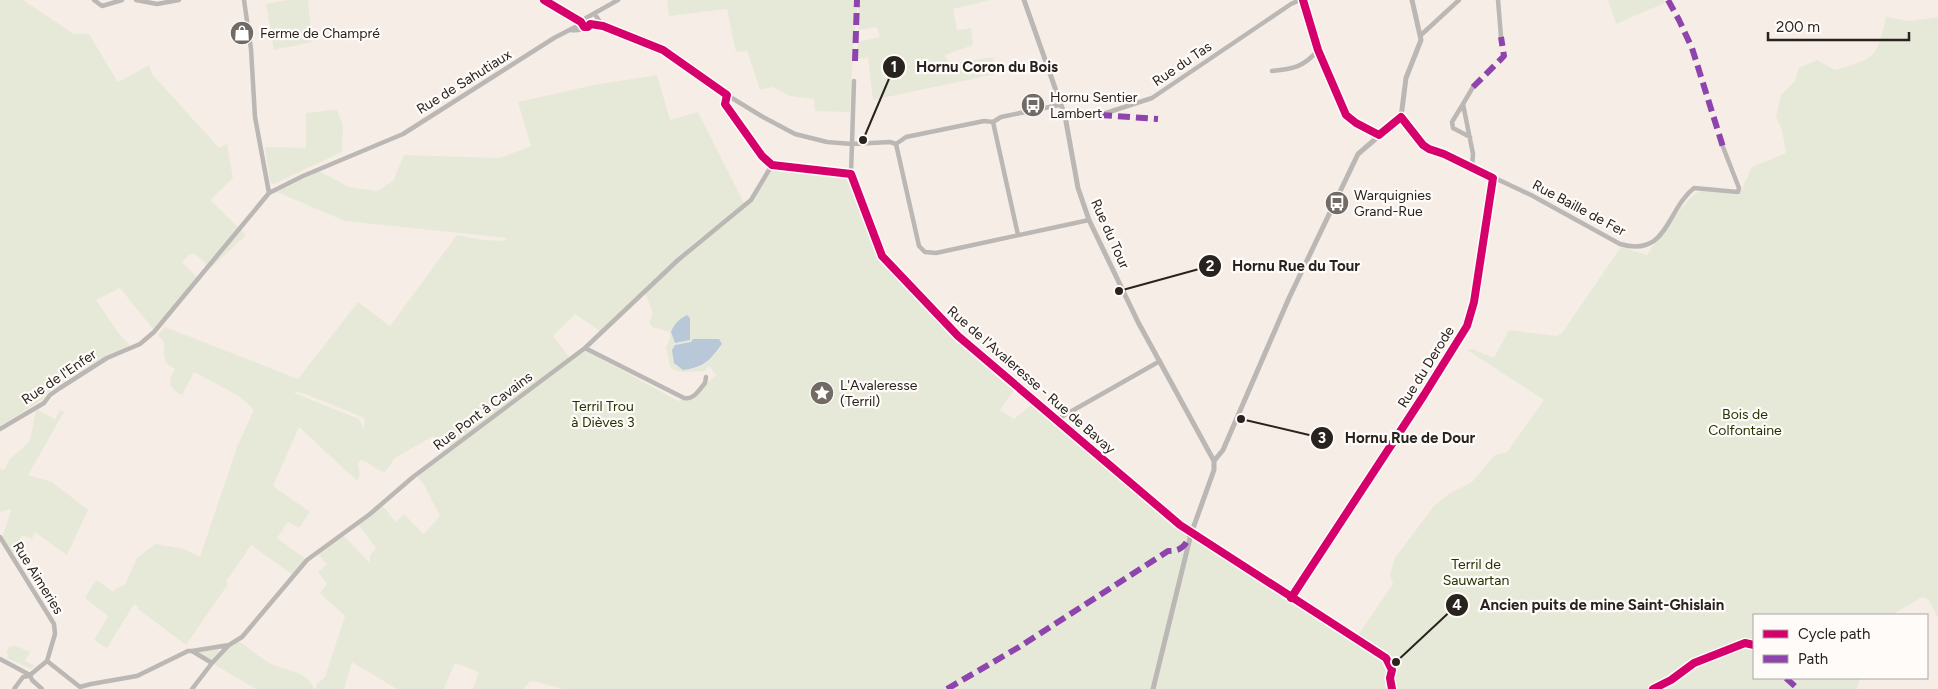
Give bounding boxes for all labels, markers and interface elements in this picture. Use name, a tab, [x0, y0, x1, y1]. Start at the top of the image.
scale bar	[1768, 10, 1909, 42]
text: 200 m	[1776, 18, 1820, 36]
shop icon: Ferme de Champré	[229, 20, 255, 46]
place label: Ferme de Champré	[260, 25, 380, 42]
street label: Rue du Tas	[1149, 38, 1215, 90]
street label: Rue de Sahutiaux	[413, 46, 515, 118]
callout: Hornu Coron du Bois	[881, 52, 1068, 82]
text: 1	[891, 58, 897, 76]
text: Hornu Coron du Bois	[916, 58, 1058, 76]
place label: Hornu Sentier Lambert	[1050, 89, 1138, 122]
bus stop icon: Hornu Sentier Lambert	[1020, 92, 1046, 118]
street label: Rue Baille de Fer	[1529, 176, 1629, 240]
place label: Warquignies Grand-Rue	[1354, 187, 1431, 220]
bus stop icon: Warquignies Grand-Rue	[1324, 190, 1350, 216]
street label: Rue du Tour	[1087, 196, 1133, 272]
callout: Hornu Rue du Tour	[1197, 251, 1370, 281]
text: 2	[1206, 257, 1215, 275]
text: Hornu Rue du Tour	[1232, 257, 1360, 275]
street label: Rue de l'Avaleresse - Rue de Bavay	[944, 302, 1119, 458]
street label: Rue du Derode	[1394, 323, 1458, 411]
street label: Rue de l'Enfer	[18, 346, 100, 408]
street label: Rue Pont à Cavains	[430, 368, 536, 454]
place label: L'Avaleresse (Terril)	[840, 377, 918, 410]
place icon: L'Avaleresse (Terril)	[809, 380, 835, 406]
park label: Terril Trou à Dièves 3	[571, 398, 635, 431]
park label: Bois de Colfontaine	[1708, 406, 1782, 439]
callout: Hornu Rue de Dour	[1309, 423, 1485, 453]
text: 3	[1318, 429, 1326, 447]
text: Hornu Rue de Dour	[1345, 429, 1476, 447]
street label: Rue Aimeries	[9, 539, 67, 617]
park label: Terril de Sauwartan	[1443, 556, 1509, 589]
callout: Ancien puits de mine Saint-Ghislain	[1445, 590, 1734, 620]
text: 4	[1452, 596, 1462, 614]
text: Ancien puits de mine Saint-Ghislain	[1480, 596, 1724, 614]
legend	[1753, 614, 1928, 679]
text: Cycle path	[1798, 625, 1870, 643]
text: Path	[1798, 650, 1828, 668]

